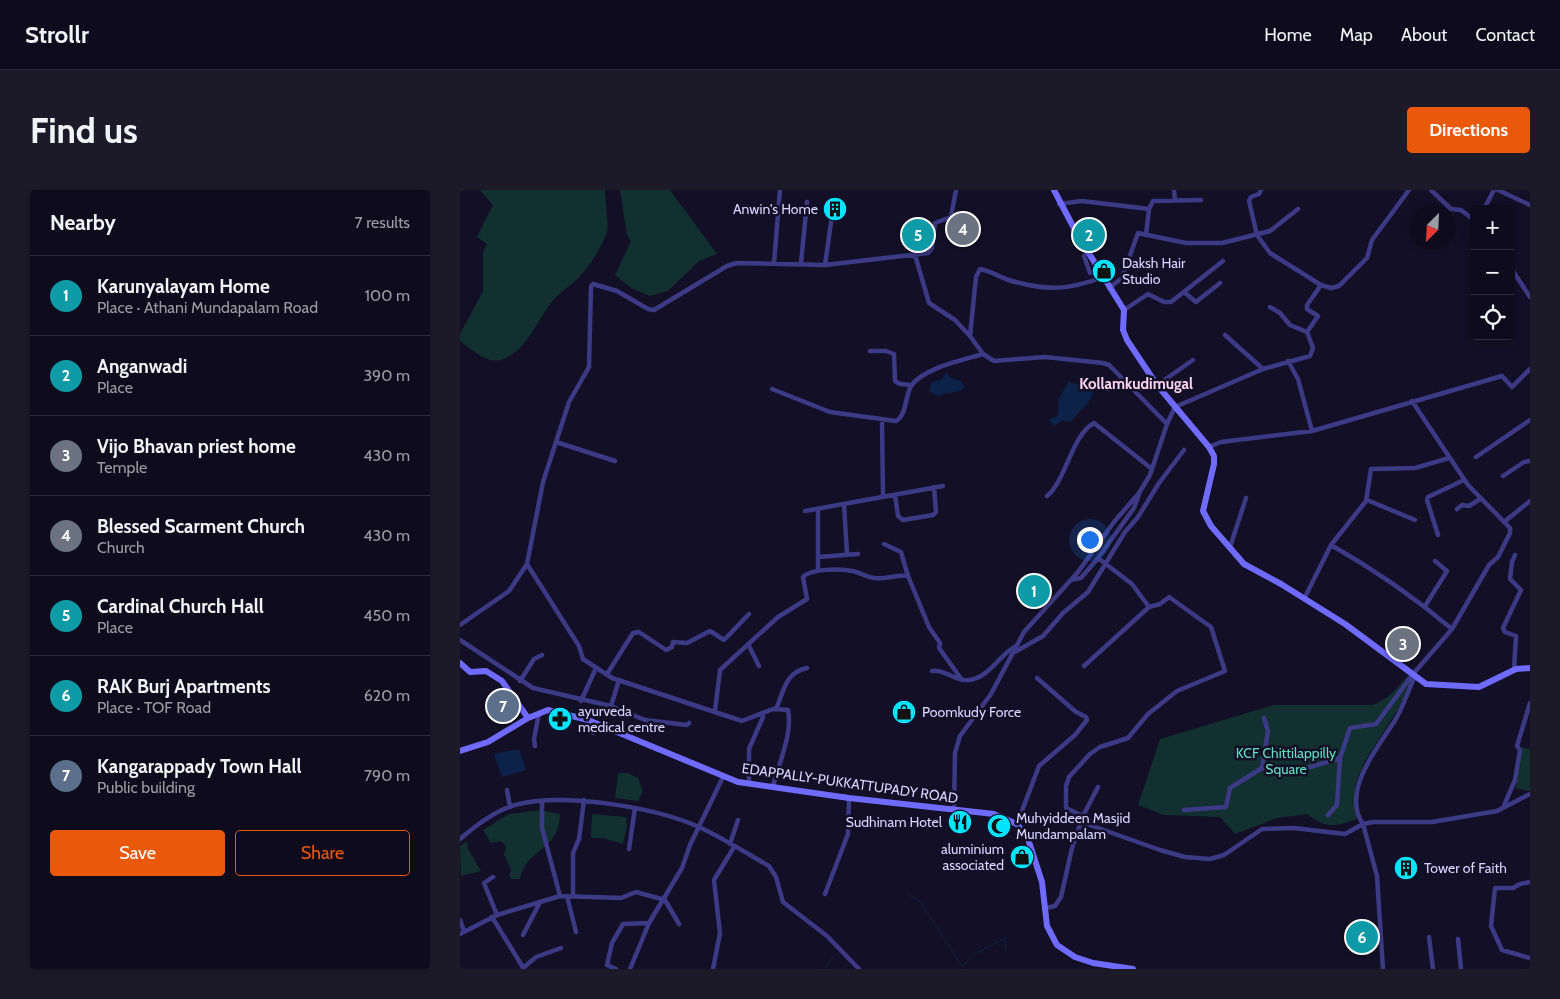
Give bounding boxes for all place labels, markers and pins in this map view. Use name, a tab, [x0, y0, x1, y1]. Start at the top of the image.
building icon: Anwin's Home	[822, 196, 848, 222]
place label: Anwin's Home	[733, 200, 818, 218]
pin: 4	[947, 210, 979, 248]
pin: 5	[902, 216, 934, 254]
pin: 2	[1073, 216, 1105, 254]
place label: Daksh Hair Studio	[1122, 254, 1186, 288]
shop icon: Daksh Hair Studio	[1091, 258, 1117, 284]
pin: 1	[1018, 572, 1050, 610]
pin: 3	[1387, 625, 1419, 663]
pin: 7	[487, 687, 519, 725]
shop icon: Poomkudy Force	[891, 699, 917, 725]
place label: ayurveda medical centre	[578, 702, 665, 736]
place label: Poomkudy Force	[922, 703, 1021, 721]
pharmacy icon: ayurveda medical centre	[547, 706, 573, 732]
restaurant icon: Sudhinam Hotel	[947, 809, 973, 835]
place label: Muhyiddeen Masjid Mundampalam	[1016, 809, 1130, 843]
place label: Sudhinam Hotel	[846, 813, 943, 831]
mosque icon: Muhyiddeen Masjid Mundampalam	[986, 813, 1012, 839]
place label: aluminium associated	[941, 840, 1004, 874]
shop icon: aluminium associated	[1009, 844, 1035, 870]
building icon: Tower of Faith	[1393, 855, 1419, 881]
place label: Tower of Faith	[1424, 859, 1507, 877]
pin: 6	[1346, 918, 1378, 956]

